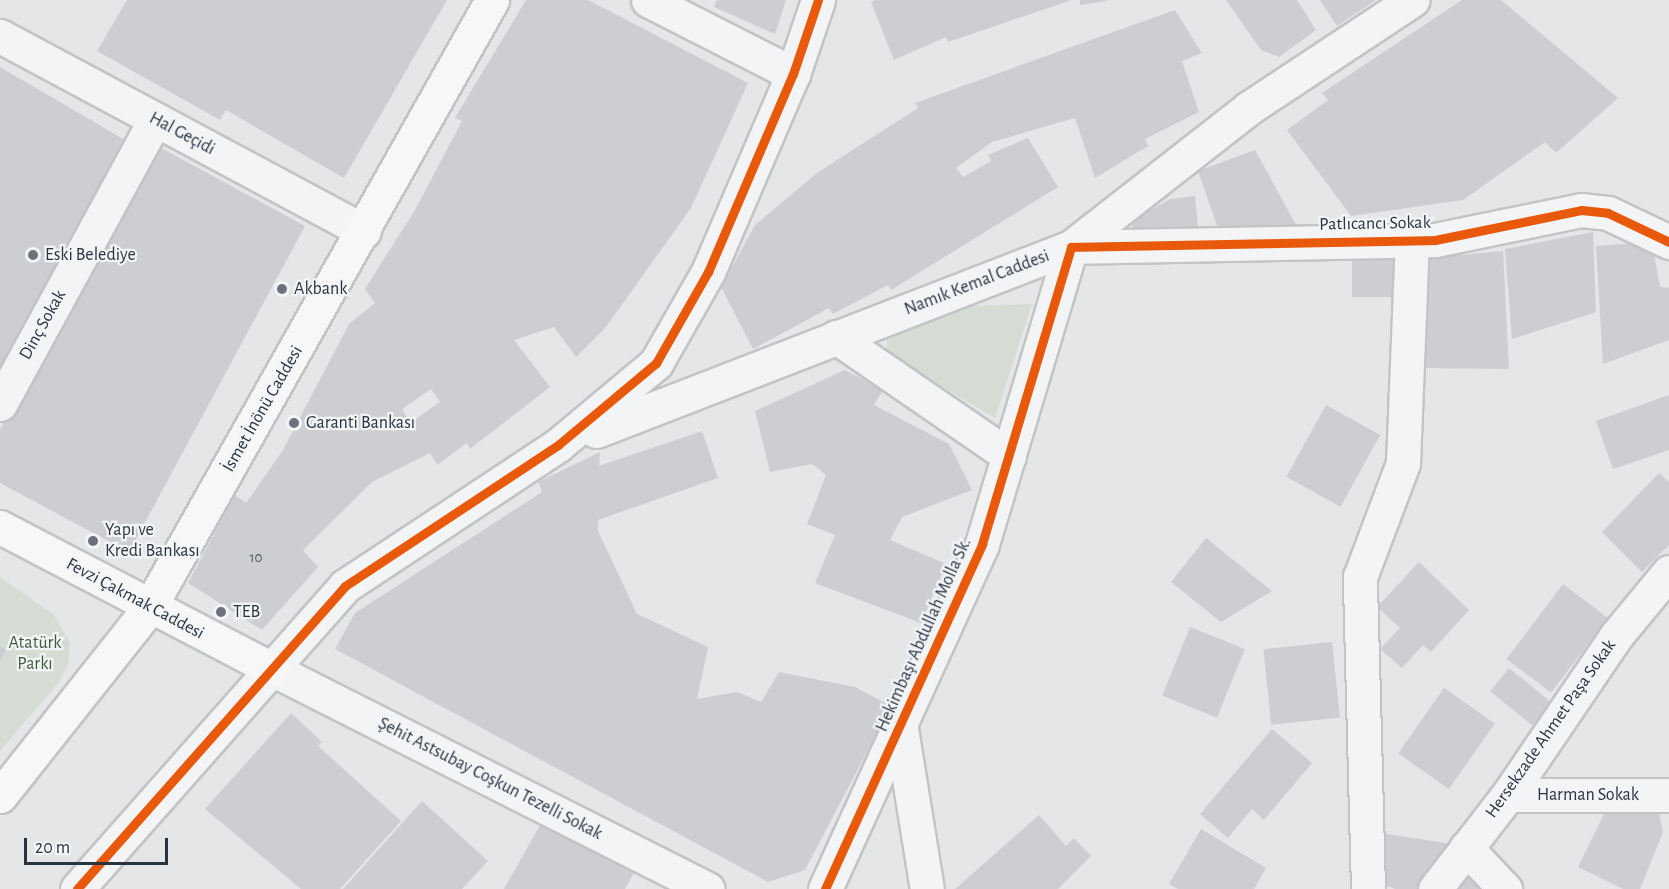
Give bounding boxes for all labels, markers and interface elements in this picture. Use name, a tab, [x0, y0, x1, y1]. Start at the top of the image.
street label: Hal Geçidi	[145, 108, 219, 160]
street label: Patlıcancı Sokak	[1319, 212, 1431, 236]
place label: Eski Belediye	[45, 244, 136, 266]
street label: Namık Kemal Caddesi	[901, 245, 1053, 321]
marker: Eski Belediye	[26, 248, 40, 262]
place label: Akbank	[294, 278, 347, 300]
marker: Akbank	[275, 282, 289, 296]
street label: Dinç Sokak	[15, 286, 71, 364]
street label: İsmet İnönü Caddesi	[218, 342, 308, 476]
place label: Garanti Bankası	[306, 412, 415, 434]
marker: Garanti Bankası	[287, 416, 301, 430]
place label: Yapı ve Kredi Bankası	[105, 520, 200, 562]
marker: Yapı ve Kredi Bankası	[86, 534, 100, 548]
street label: Hekimbaşı Abdullah Molla Sk.	[871, 535, 977, 735]
house number: 10	[249, 549, 263, 567]
street label: Fevzi Çakmak Caddesi	[62, 553, 208, 645]
place label: TEB	[233, 601, 260, 623]
marker: TEB	[214, 605, 228, 619]
park label: Atatürk Parkı	[9, 633, 61, 676]
street label: Hersekzade Ahmet Paşa Sokak	[1481, 636, 1621, 822]
street label: Şehit Astsubay Coşkun Tezelli Sokak	[374, 713, 606, 845]
street label: Harman Sokak	[1537, 784, 1639, 806]
scale bar	[27, 826, 171, 864]
text: 20 m	[35, 839, 70, 857]

